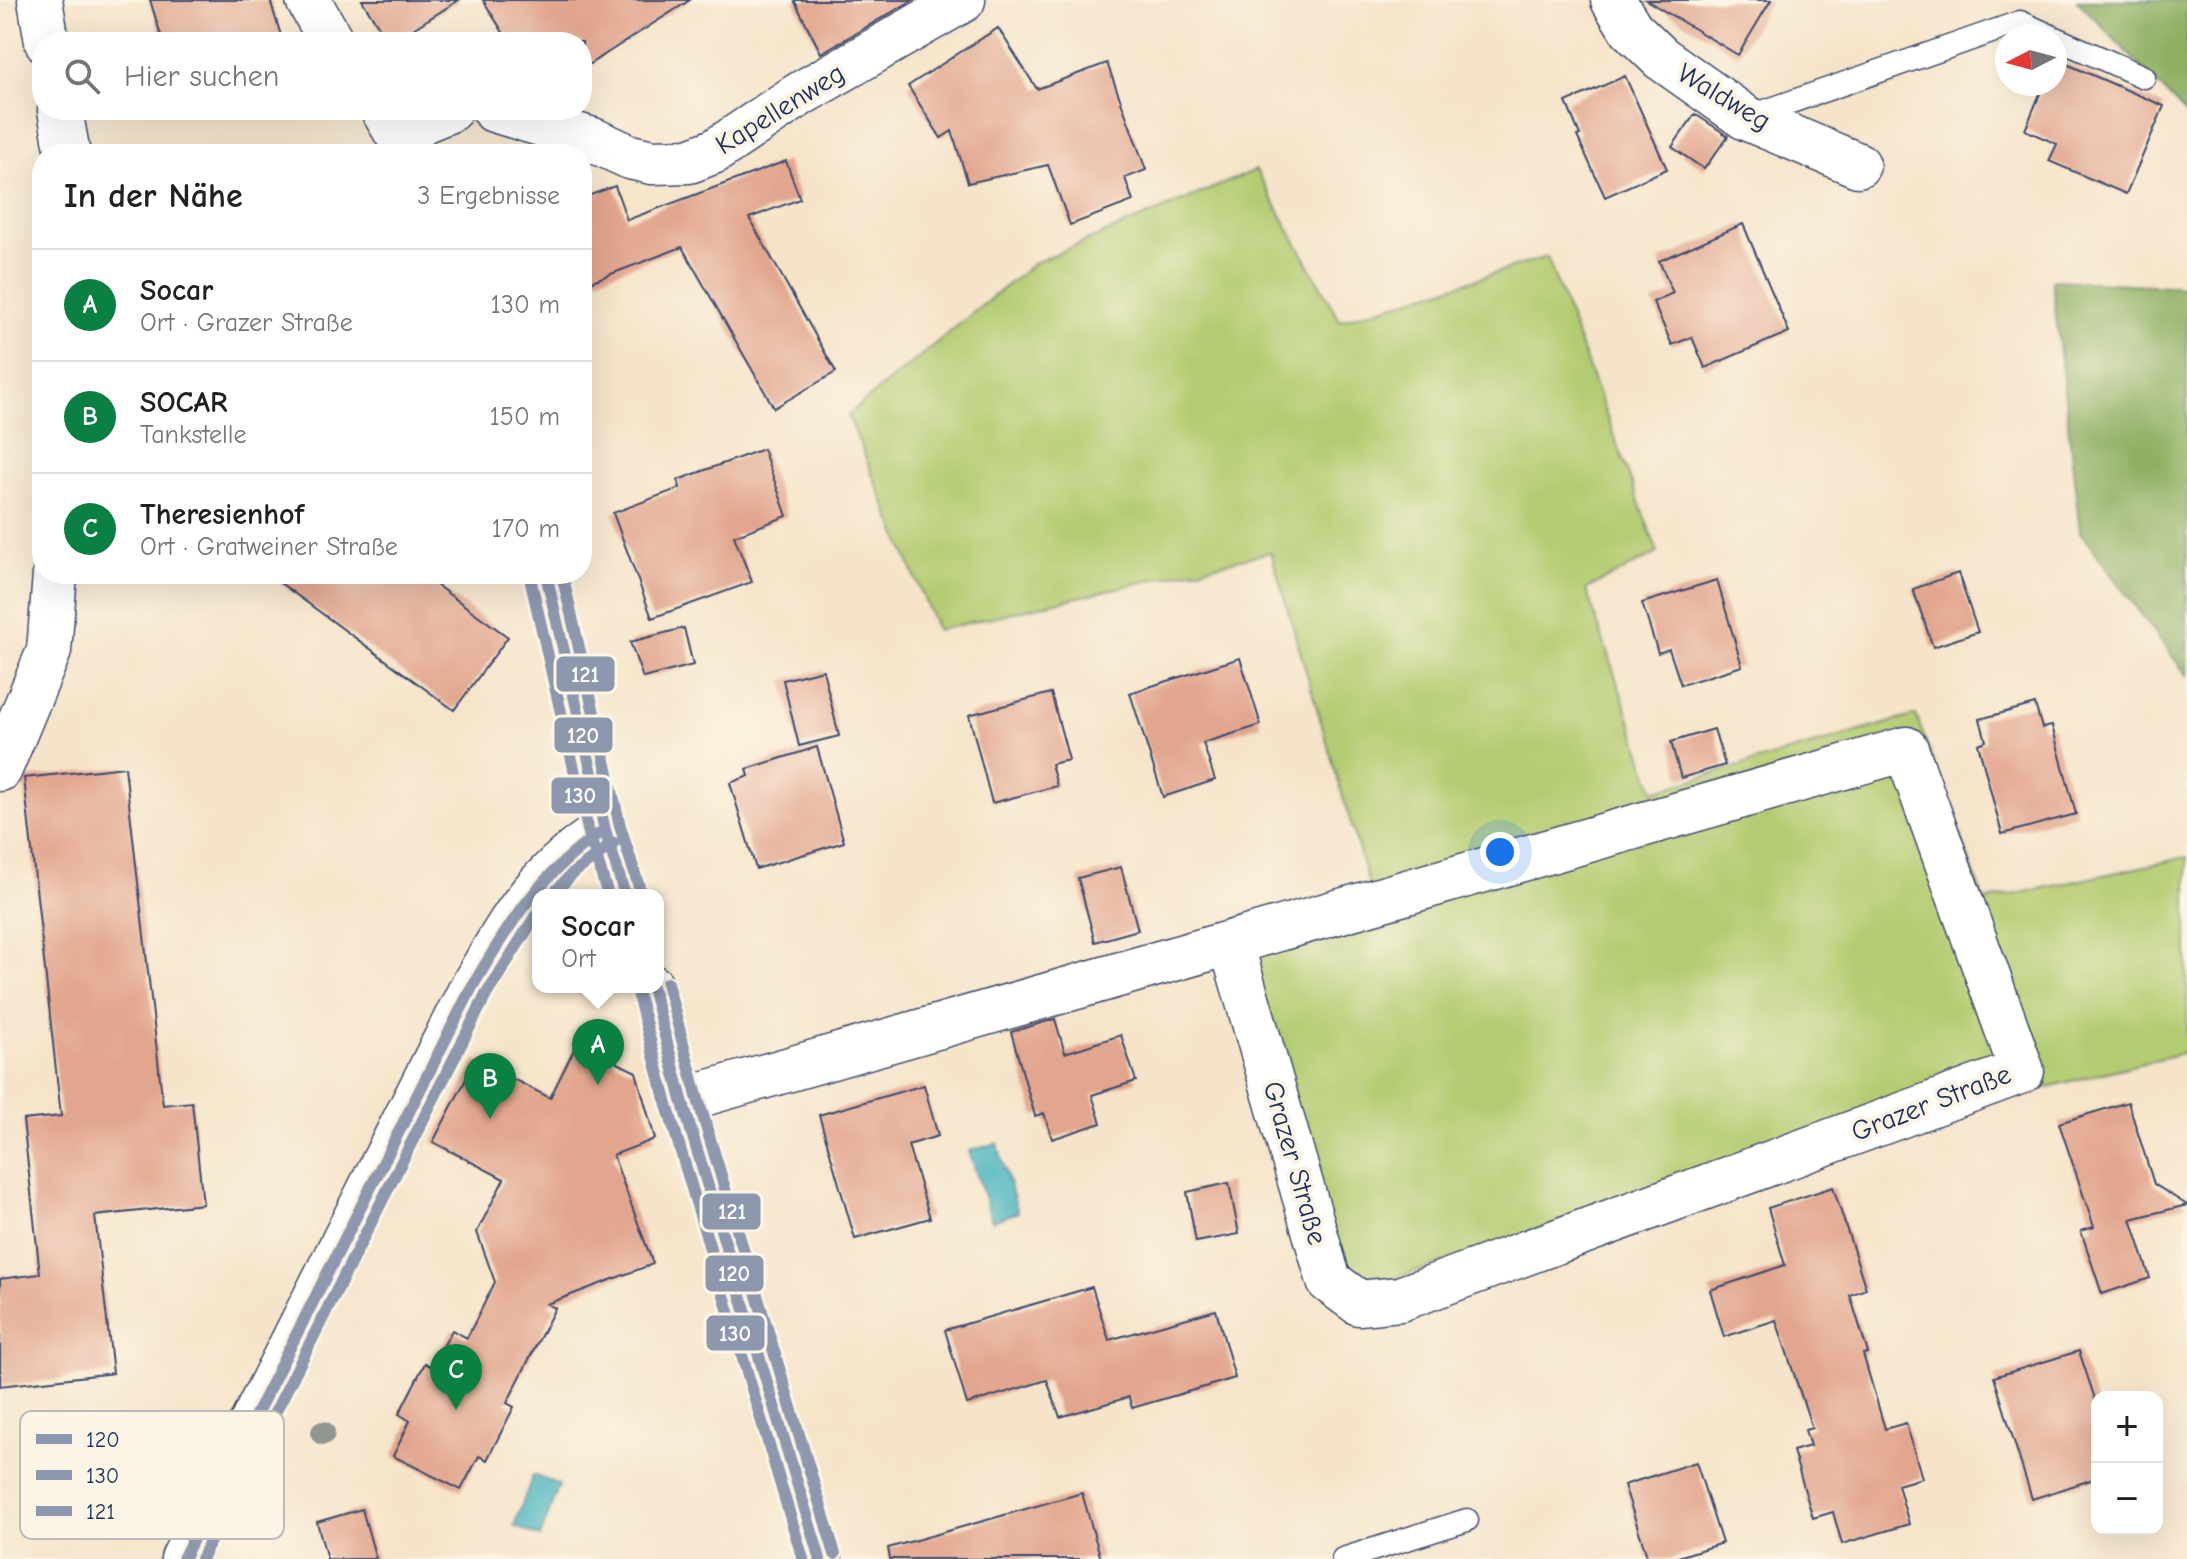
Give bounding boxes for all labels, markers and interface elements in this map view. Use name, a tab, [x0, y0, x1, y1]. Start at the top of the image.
north arrow	[1995, 24, 2067, 96]
search box	[32, 32, 592, 120]
icon: search	[60, 54, 104, 98]
street label: Kapellenweg	[710, 57, 850, 161]
street label: Waldweg	[1672, 57, 1776, 137]
text: Hier suchen	[124, 59, 279, 94]
text: In der Nähe	[64, 176, 243, 216]
text: 3 Ergebnisse	[417, 181, 560, 211]
text: Socar	[140, 273, 213, 308]
text: A	[83, 290, 97, 320]
text: 130 m	[491, 290, 560, 320]
text: Ort · Grazer Straße	[140, 308, 353, 338]
text: SOCAR	[140, 385, 228, 420]
text: B	[82, 402, 98, 432]
text: 150 m	[490, 402, 560, 432]
text: Tankstelle	[140, 420, 246, 450]
text: Theresienhof	[140, 497, 304, 532]
text: C	[82, 514, 98, 544]
text: 170 m	[491, 514, 560, 544]
text: Ort · Gratweiner Straße	[140, 532, 398, 562]
line badge: 121	[555, 655, 616, 693]
text: 121	[571, 662, 599, 688]
line badge: 120	[553, 716, 614, 754]
text: 120	[567, 723, 599, 749]
line badge: 130	[550, 776, 611, 815]
text: 130	[564, 783, 596, 809]
your location	[1480, 832, 1520, 872]
popup	[532, 889, 664, 993]
text: Socar	[561, 909, 635, 944]
text: Ort	[561, 944, 596, 974]
pin: A	[572, 1019, 624, 1085]
pin: B	[464, 1053, 516, 1119]
street label: Grazer Straße	[1847, 1058, 2015, 1148]
street label: Grazer Straße	[1256, 1078, 1334, 1248]
line badge: 121	[701, 1192, 762, 1231]
text: 121	[718, 1199, 746, 1225]
line badge: 120	[704, 1254, 765, 1293]
text: 120	[718, 1261, 750, 1287]
line badge: 130	[705, 1314, 766, 1352]
text: 130	[719, 1321, 751, 1347]
pin: C	[430, 1344, 482, 1410]
map controls	[2091, 1391, 2163, 1535]
button: +	[2091, 1391, 2163, 1463]
legend	[20, 1411, 284, 1539]
text: 120	[86, 1427, 120, 1453]
text: 130	[86, 1463, 119, 1489]
button: −	[2091, 1463, 2163, 1535]
text: 121	[86, 1499, 115, 1525]

